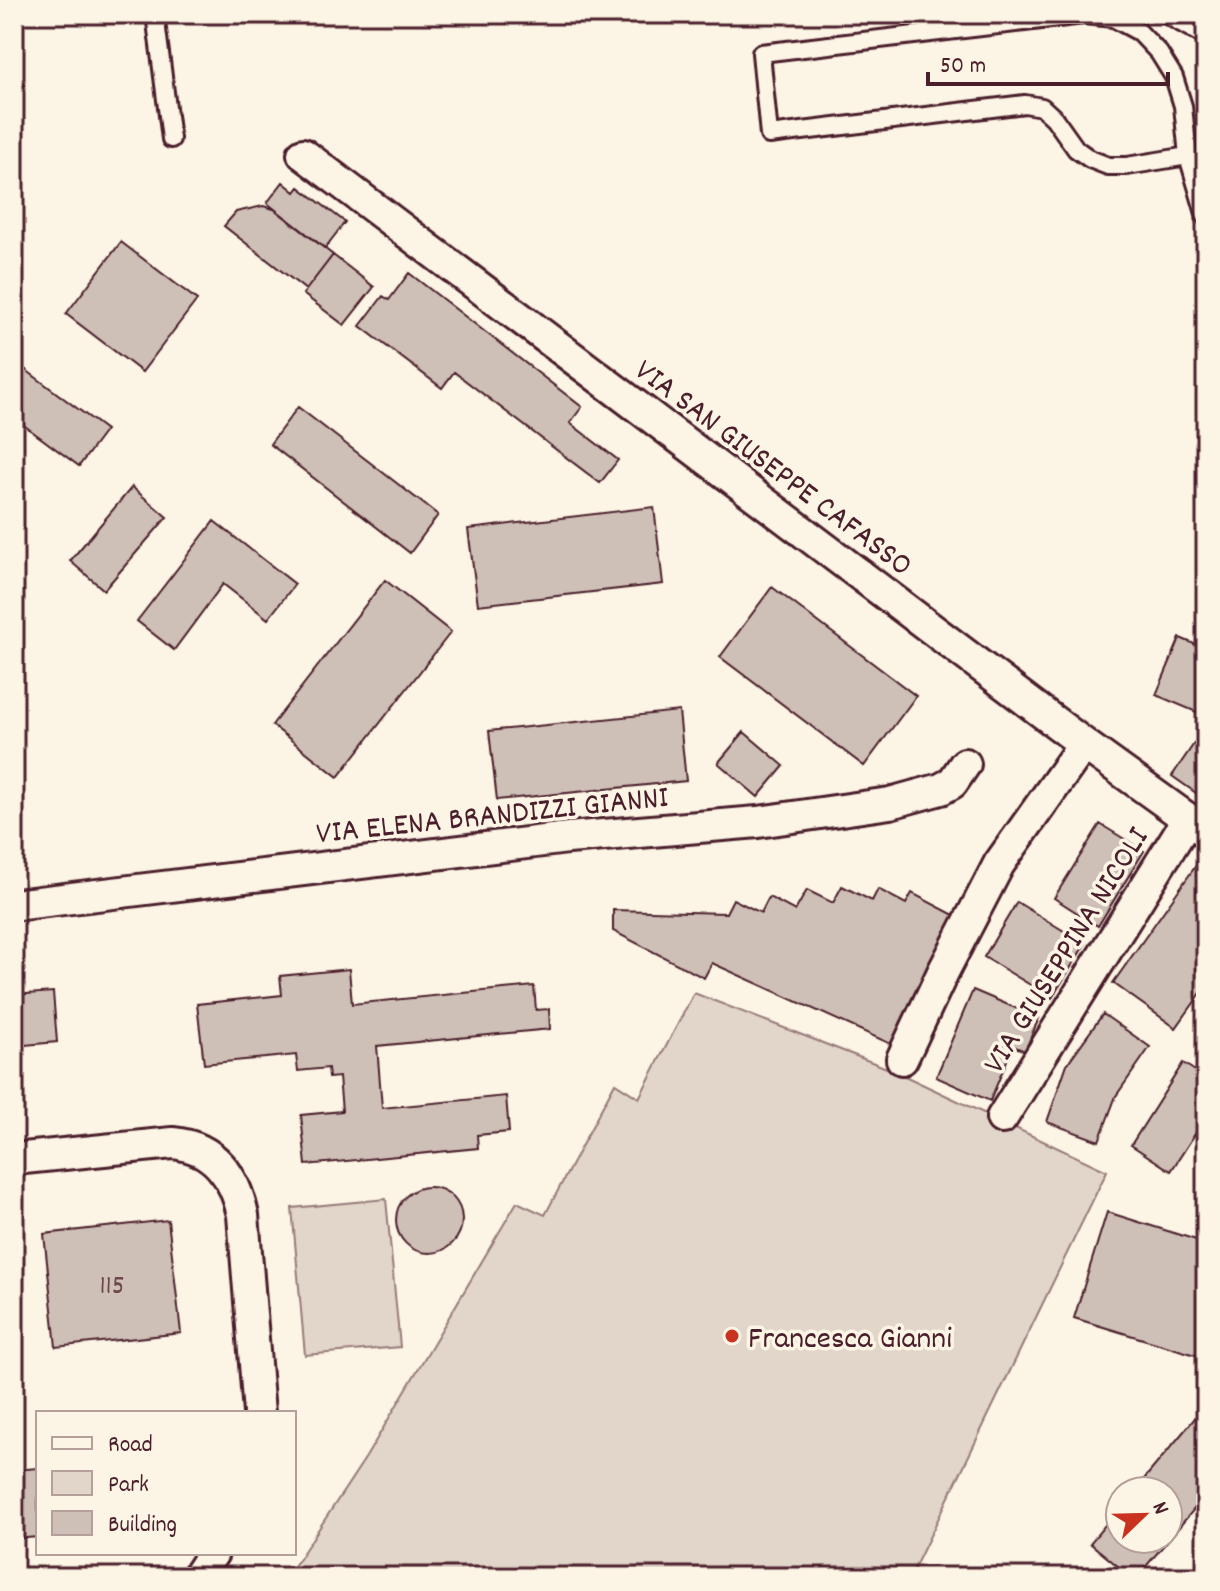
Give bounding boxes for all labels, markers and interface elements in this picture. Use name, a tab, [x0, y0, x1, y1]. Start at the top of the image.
scale bar	[928, 36, 1168, 86]
text: 50 m	[940, 50, 986, 84]
street label: VIA SAN GIUSEPPE CAFASSO	[623, 350, 921, 590]
street label: VIA ELENA BRANDIZZI GIANNI	[314, 777, 671, 859]
street label: VIA GIUSEPPINA NICOLI	[974, 820, 1163, 1084]
house number: 115	[99, 1268, 125, 1308]
place label: Francesca Gianni	[748, 1318, 952, 1364]
marker: Francesca Gianni	[723, 1327, 741, 1345]
legend	[36, 1411, 296, 1555]
text: Road	[108, 1429, 153, 1463]
text: Park	[108, 1469, 149, 1503]
north arrow	[1104, 1475, 1184, 1555]
text: N	[1143, 1497, 1176, 1520]
text: Building	[108, 1509, 177, 1543]

